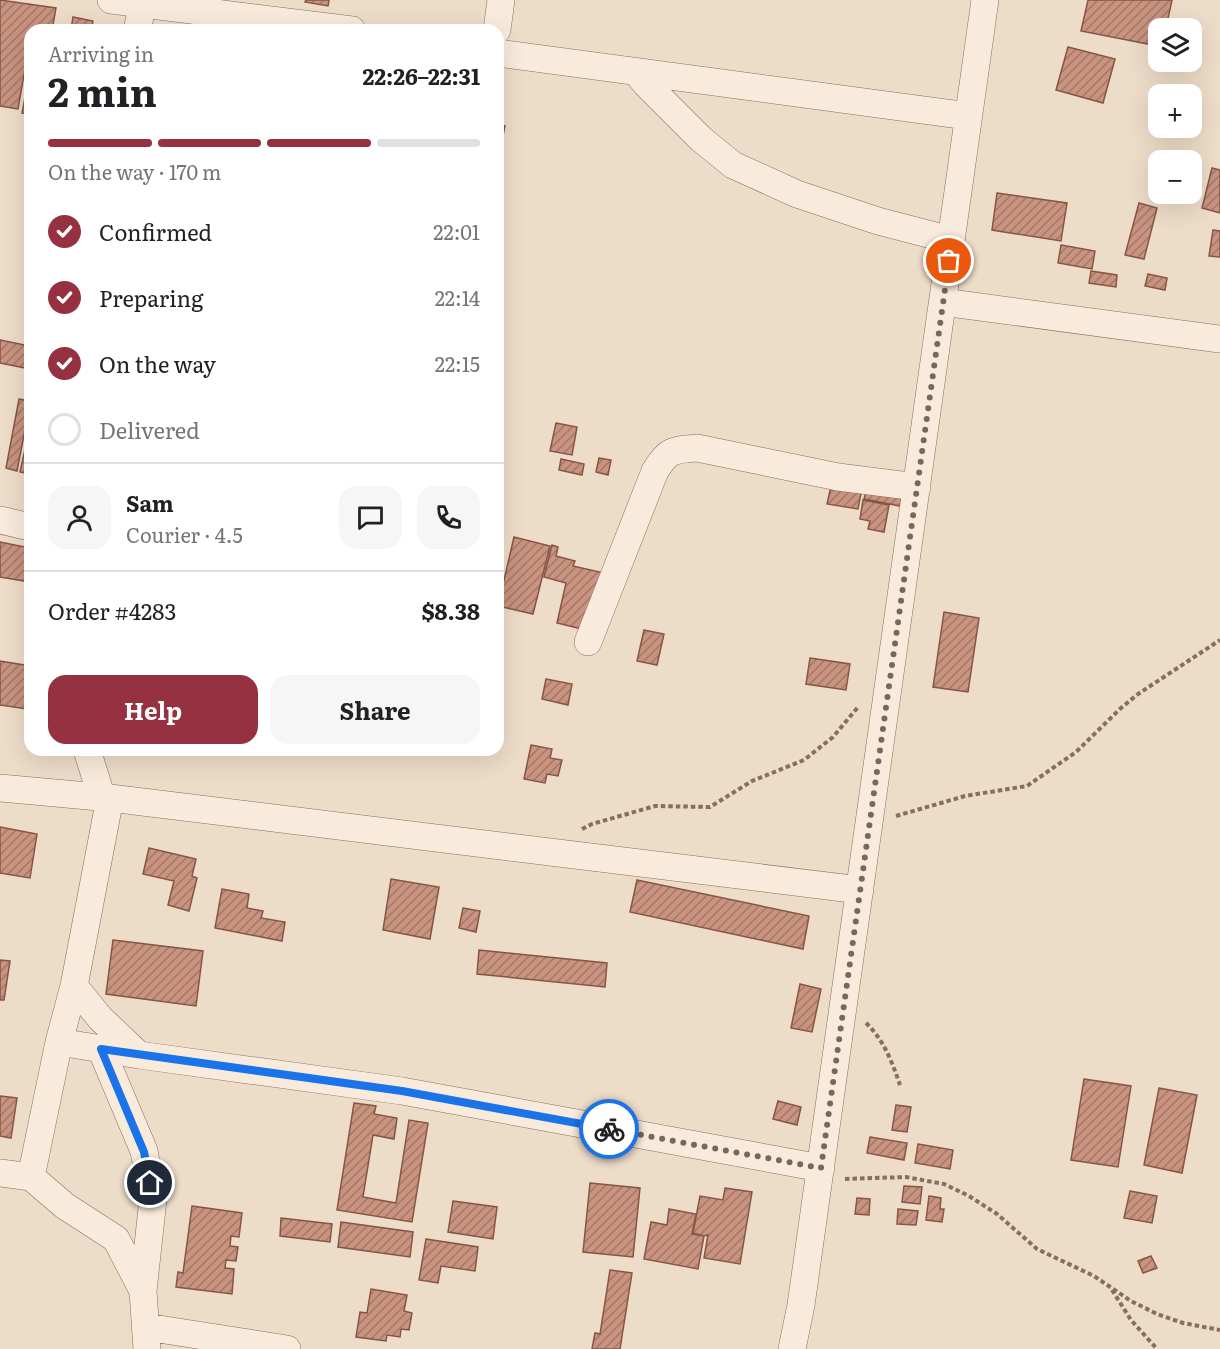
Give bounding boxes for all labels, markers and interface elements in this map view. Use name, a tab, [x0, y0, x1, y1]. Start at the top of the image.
map controls	[1148, 18, 1202, 204]
button: layers	[1148, 18, 1202, 72]
text: Arriving in	[48, 38, 154, 68]
text: 22:26–22:31	[362, 59, 480, 92]
text: 2 min	[48, 61, 157, 119]
button: +	[1148, 84, 1202, 138]
button: −	[1148, 150, 1202, 204]
text: On the way · 170 m	[48, 156, 222, 186]
icon: check	[48, 215, 81, 248]
text: Confirmed	[99, 215, 212, 248]
text: 22:01	[433, 216, 480, 246]
pin	[923, 235, 974, 286]
icon: bag	[932, 244, 965, 277]
icon: check	[48, 281, 81, 314]
text: Preparing	[99, 281, 203, 314]
text: 22:14	[435, 282, 480, 312]
icon: check	[48, 347, 81, 380]
text: On the way	[99, 347, 216, 380]
text: 22:15	[435, 348, 480, 378]
text: Delivered	[99, 413, 200, 446]
button: person	[48, 486, 111, 549]
text: Sam	[126, 486, 174, 519]
button: chat	[339, 486, 402, 549]
button: phone	[417, 486, 480, 549]
text: Courier · 4.5	[126, 519, 243, 549]
text: Order #4283	[48, 594, 176, 627]
text: $8.38	[421, 594, 480, 627]
button: Help	[48, 675, 258, 744]
button: Share	[270, 675, 480, 744]
courier	[579, 1099, 639, 1159]
icon: bike	[593, 1113, 626, 1146]
pin	[124, 1157, 175, 1208]
icon: home	[133, 1166, 166, 1199]

